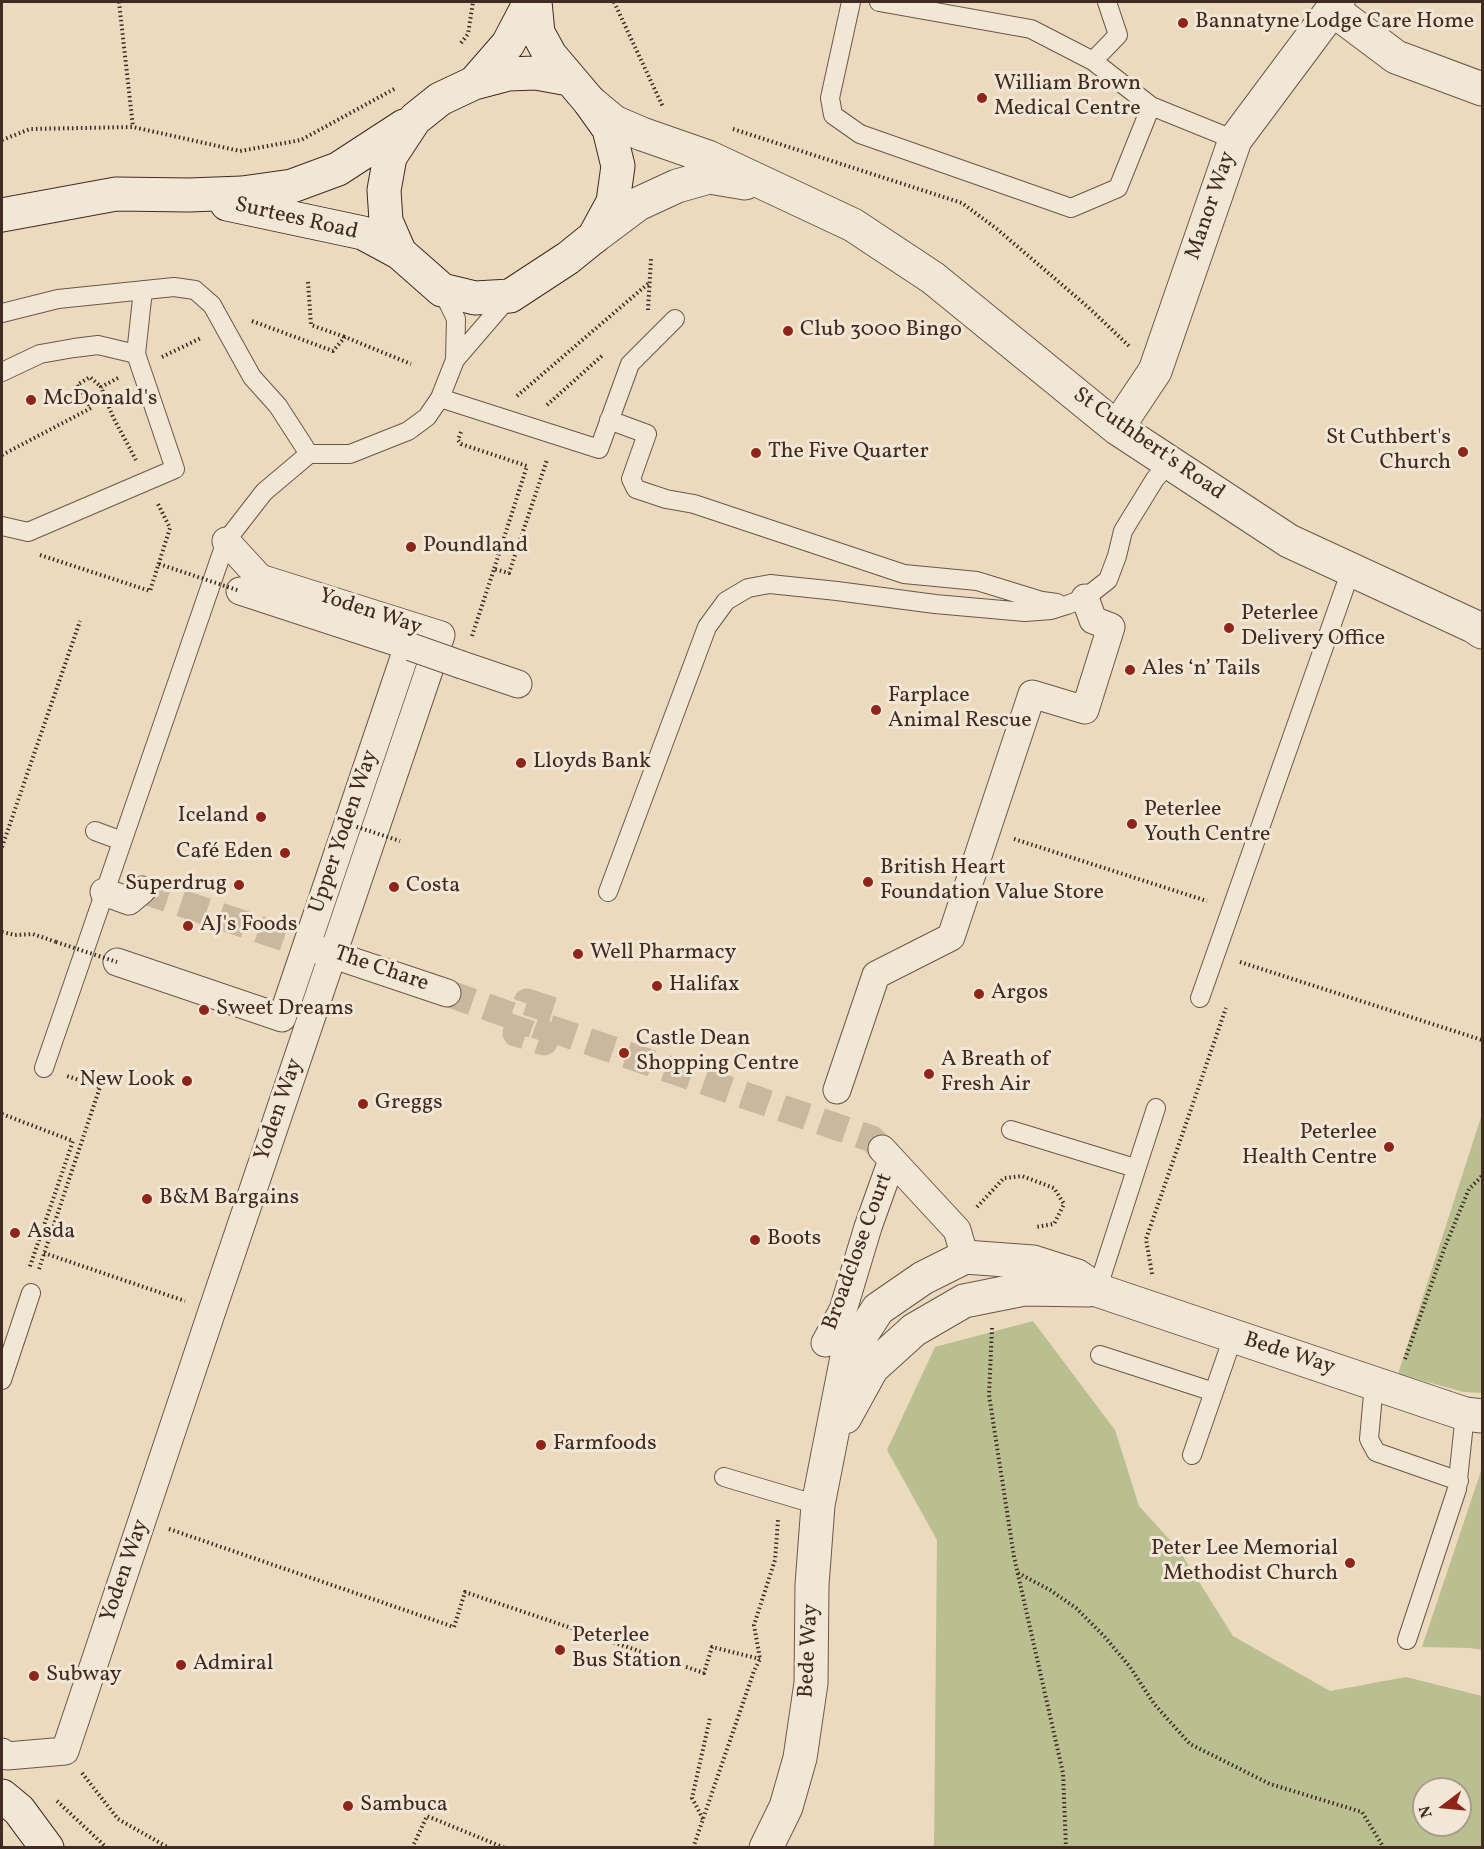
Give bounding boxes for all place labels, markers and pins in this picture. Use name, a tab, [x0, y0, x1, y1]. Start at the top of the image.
place label: Bannatyne Lodge Care Home	[1195, 10, 1474, 36]
marker: Bannatyne Lodge Care Home	[1176, 16, 1190, 30]
place label: William Brown Medical Centre	[994, 72, 1141, 124]
marker: William Brown Medical Centre	[975, 91, 989, 105]
place label: Club 3000 Bingo	[800, 318, 962, 344]
marker: Club 3000 Bingo	[781, 324, 795, 338]
place label: McDonald's	[43, 387, 157, 413]
marker: McDonald's	[24, 393, 38, 407]
place label: St Cuthbert's Church	[1326, 426, 1451, 478]
place label: The Five Quarter	[768, 440, 929, 466]
marker: St Cuthbert's Church	[1456, 445, 1470, 459]
marker: The Five Quarter	[749, 446, 763, 460]
place label: Poundland	[423, 534, 528, 560]
marker: Poundland	[404, 540, 418, 554]
place label: Peterlee Delivery Office	[1241, 602, 1385, 654]
marker: Peterlee Delivery Office	[1222, 621, 1236, 635]
place label: Ales ‘n’ Tails	[1142, 657, 1260, 683]
marker: Ales ‘n’ Tails	[1123, 663, 1137, 677]
place label: Farplace Animal Rescue	[888, 684, 1032, 736]
marker: Farplace Animal Rescue	[869, 703, 883, 717]
place label: Lloyds Bank	[533, 750, 651, 776]
marker: Lloyds Bank	[514, 756, 528, 770]
place label: Peterlee Youth Centre	[1144, 798, 1271, 849]
place label: Iceland	[178, 804, 249, 830]
marker: Iceland	[254, 810, 268, 824]
marker: Peterlee Youth Centre	[1125, 817, 1139, 831]
place label: Café Eden	[176, 840, 273, 866]
marker: Café Eden	[278, 846, 292, 860]
place label: British Heart Foundation Value Store	[880, 856, 1104, 908]
place label: Superdrug	[125, 872, 227, 898]
place label: Costa	[406, 874, 460, 900]
marker: British Heart Foundation Value Store	[861, 875, 875, 889]
marker: Superdrug	[232, 878, 246, 892]
marker: Costa	[387, 880, 401, 894]
place label: AJ's Foods	[200, 913, 297, 939]
marker: AJ's Foods	[181, 919, 195, 933]
place label: Well Pharmacy	[590, 941, 737, 967]
marker: Well Pharmacy	[571, 947, 585, 961]
place label: Halifax	[669, 973, 739, 999]
marker: Halifax	[650, 979, 664, 993]
place label: Argos	[991, 981, 1048, 1007]
marker: Argos	[972, 987, 986, 1001]
place label: Sweet Dreams	[216, 997, 353, 1023]
marker: Sweet Dreams	[197, 1003, 211, 1017]
place label: Castle Dean Shopping Centre	[636, 1027, 799, 1078]
marker: Castle Dean Shopping Centre	[617, 1046, 631, 1060]
place label: A Breath of Fresh Air	[941, 1048, 1049, 1100]
marker: A Breath of Fresh Air	[922, 1067, 936, 1081]
place label: New Look	[80, 1068, 175, 1094]
marker: New Look	[180, 1074, 194, 1088]
place label: Greggs	[375, 1091, 443, 1117]
marker: Greggs	[356, 1097, 370, 1111]
place label: Peterlee Health Centre	[1242, 1121, 1377, 1172]
marker: Peterlee Health Centre	[1382, 1140, 1396, 1154]
place label: B&M Bargains	[159, 1186, 299, 1212]
marker: B&M Bargains	[140, 1192, 154, 1206]
place label: Asda	[27, 1220, 75, 1246]
marker: Asda	[8, 1226, 22, 1240]
place label: Boots	[767, 1227, 821, 1253]
marker: Boots	[748, 1233, 762, 1247]
place label: Farmfoods	[553, 1432, 657, 1458]
marker: Farmfoods	[534, 1438, 548, 1452]
place label: Peter Lee Memorial Methodist Church	[1151, 1537, 1338, 1588]
marker: Peter Lee Memorial Methodist Church	[1343, 1556, 1357, 1570]
place label: Peterlee Bus Station	[572, 1624, 682, 1676]
marker: Peterlee Bus Station	[553, 1643, 567, 1657]
place label: Admiral	[193, 1652, 273, 1678]
marker: Admiral	[174, 1658, 188, 1672]
place label: Subway	[46, 1663, 122, 1689]
marker: Subway	[27, 1669, 41, 1683]
place label: Sambuca	[360, 1793, 448, 1819]
marker: Sambuca	[341, 1799, 355, 1813]

